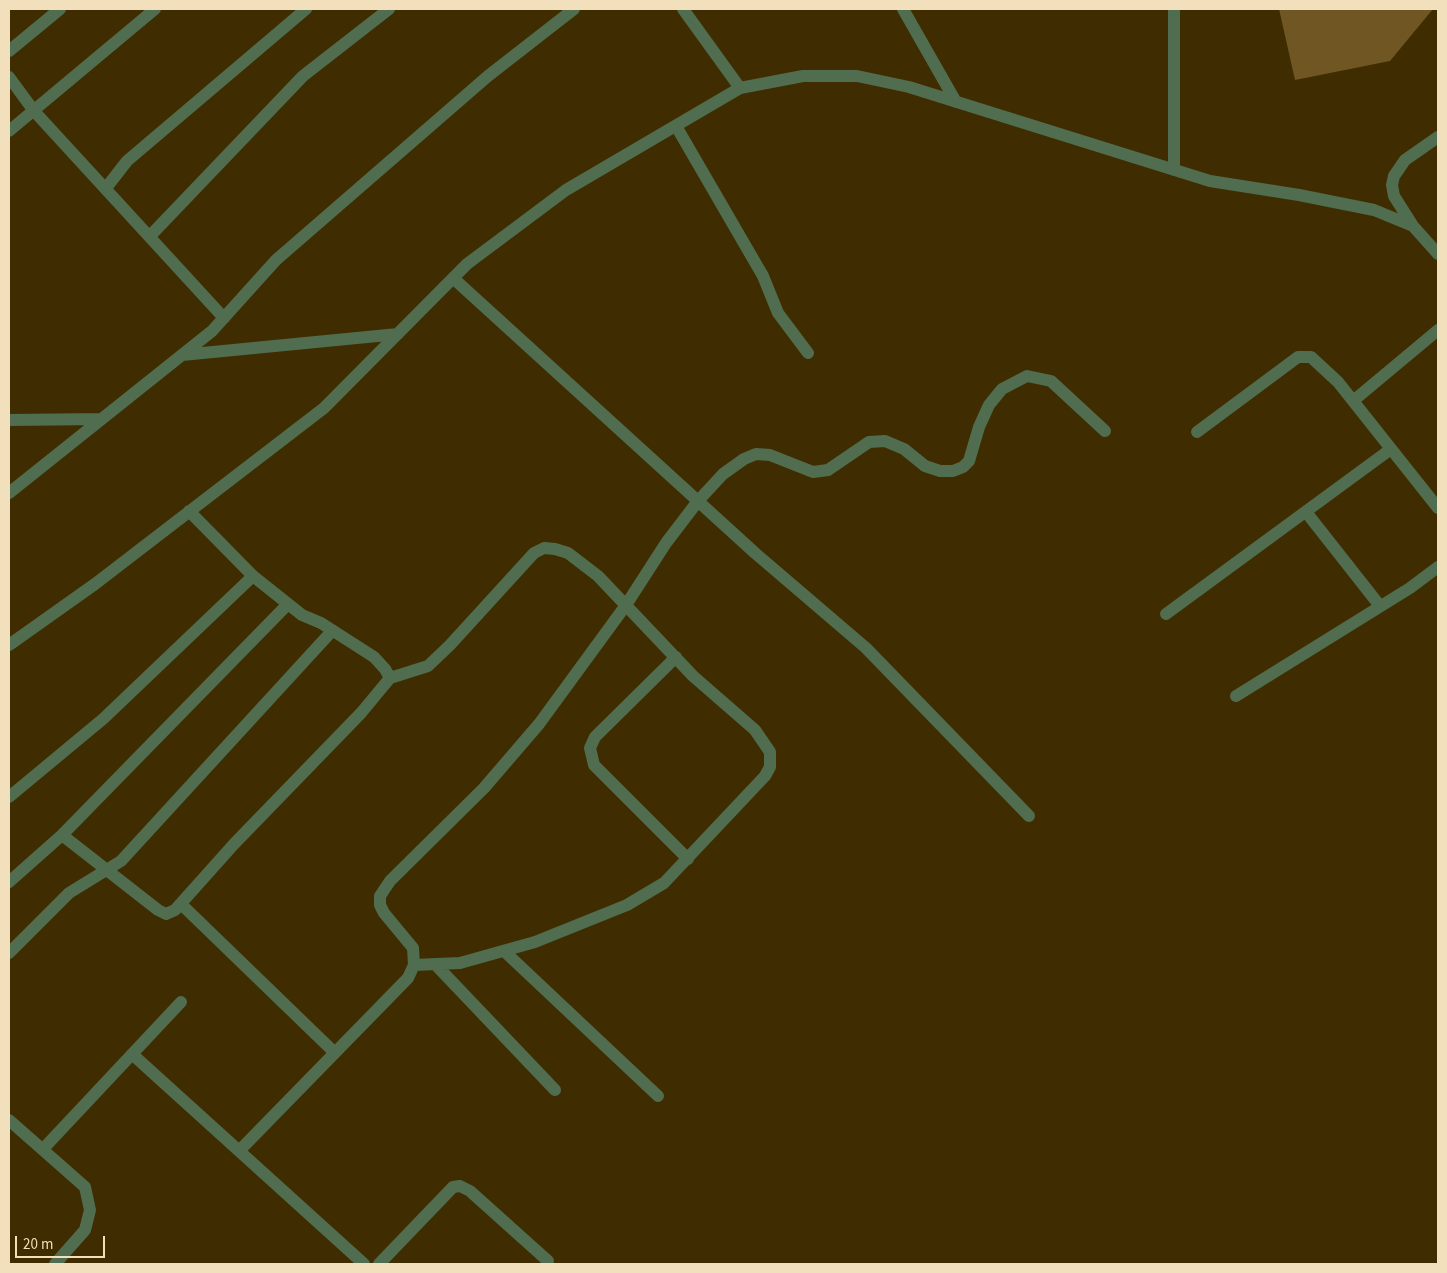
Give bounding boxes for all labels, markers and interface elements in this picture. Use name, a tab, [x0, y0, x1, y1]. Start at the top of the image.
scale bar	[18, 1226, 108, 1258]
text: 20 m	[23, 1234, 53, 1255]

